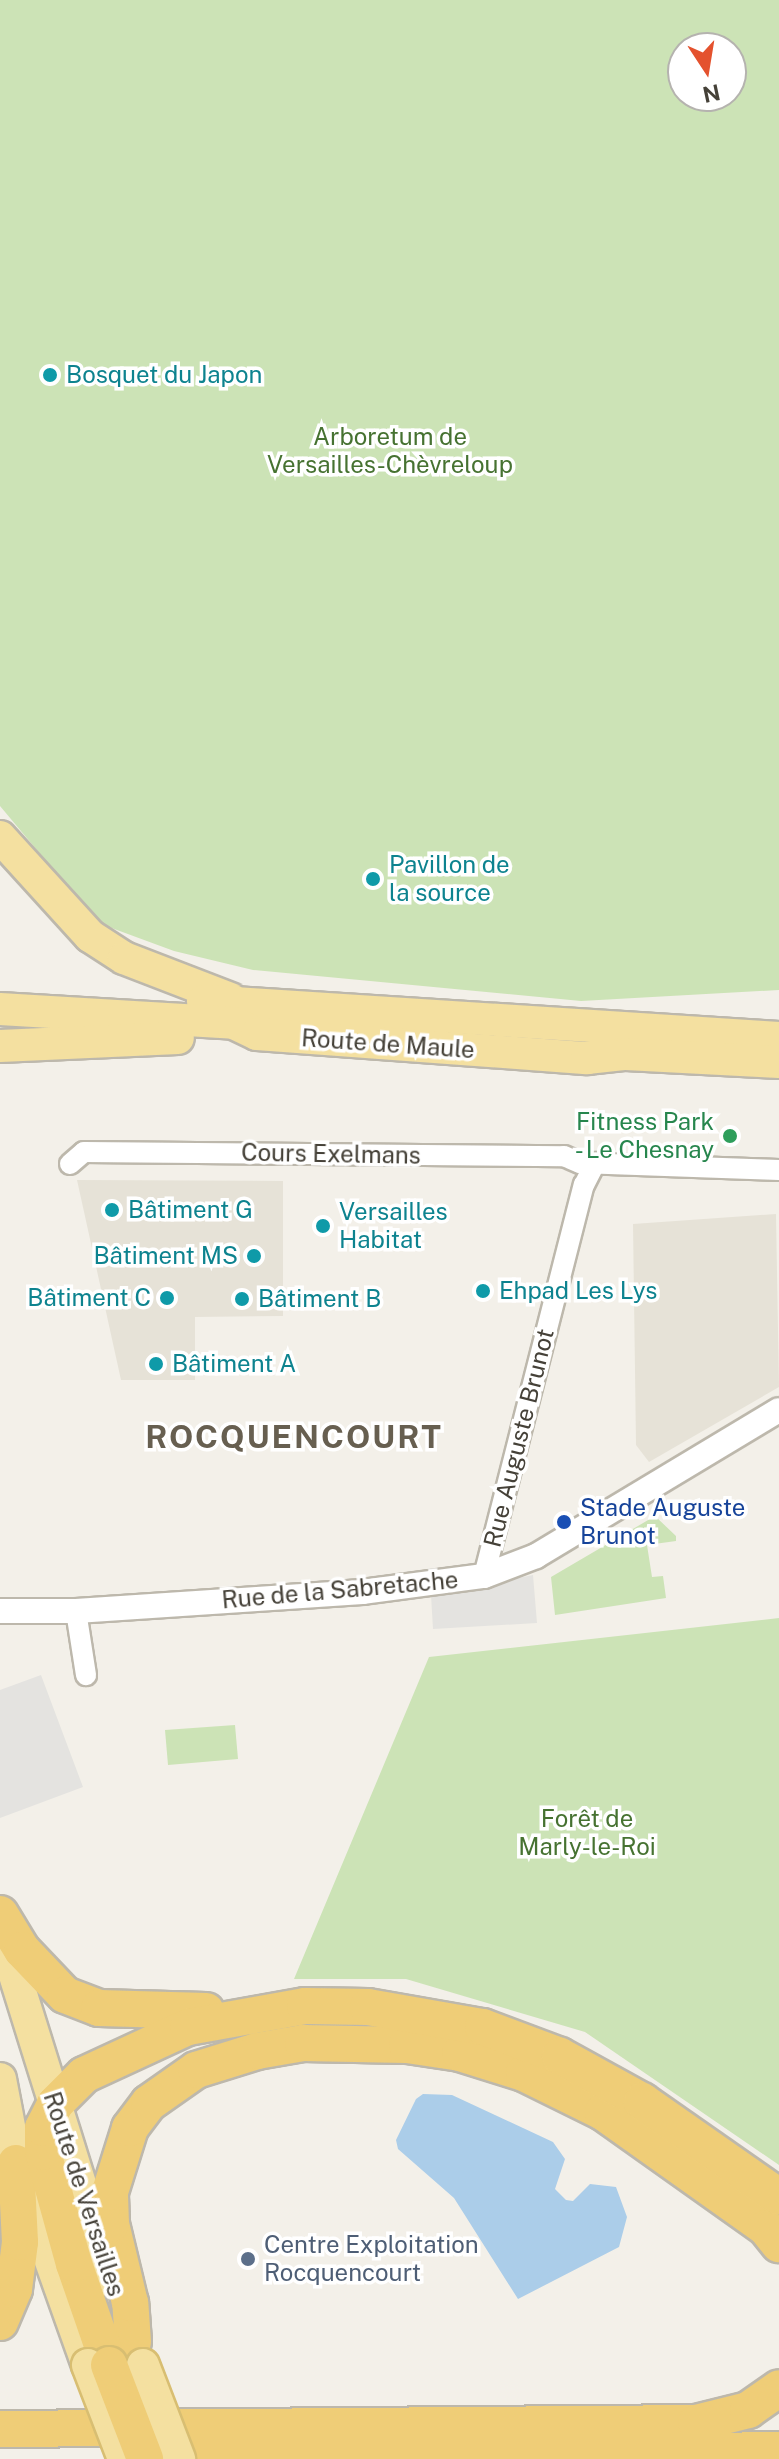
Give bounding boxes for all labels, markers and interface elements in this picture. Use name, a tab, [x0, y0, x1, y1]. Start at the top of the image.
north arrow	[667, 32, 747, 112]
text: N	[700, 79, 723, 108]
place label: Bosquet du Japon	[66, 361, 263, 389]
marker: Bosquet du Japon	[41, 366, 59, 384]
park label: Arboretum de Versailles-Chèvreloup	[267, 423, 513, 479]
place label: Pavillon de la source	[389, 851, 510, 907]
marker: Pavillon de la source	[364, 870, 382, 888]
street label: Route de Maule	[300, 1024, 476, 1064]
place label: Fitness Park - Le Chesnay	[571, 1108, 714, 1164]
marker: Fitness Park - Le Chesnay	[721, 1127, 739, 1145]
street label: Cours Exelmans	[241, 1138, 421, 1170]
place label: Bâtiment G	[128, 1196, 253, 1224]
place label: Versailles Habitat	[339, 1198, 448, 1254]
marker: Bâtiment G	[103, 1201, 121, 1219]
marker: Versailles Habitat	[314, 1217, 332, 1235]
place label: Bâtiment MS	[94, 1242, 238, 1270]
marker: Bâtiment MS	[245, 1247, 263, 1265]
place label: Ehpad Les Lys	[499, 1277, 658, 1305]
marker: Ehpad Les Lys	[474, 1282, 492, 1300]
place label: Bâtiment C	[27, 1284, 151, 1312]
place label: Bâtiment B	[258, 1285, 381, 1313]
marker: Bâtiment C	[158, 1289, 176, 1307]
marker: Bâtiment B	[233, 1290, 251, 1308]
street label: Rue Auguste Brunot	[478, 1325, 560, 1551]
place label: Bâtiment A	[172, 1350, 296, 1378]
marker: Bâtiment A	[147, 1355, 165, 1373]
district label: ROCQUENCOURT	[145, 1418, 443, 1456]
place label: Stade Auguste Brunot	[580, 1494, 746, 1550]
marker: Stade Auguste Brunot	[555, 1513, 573, 1531]
street label: Rue de la Sabretache	[220, 1565, 460, 1615]
park label: Forêt de Marly-le-Roi	[518, 1805, 656, 1861]
street label: Route de Versailles	[37, 2088, 131, 2300]
place label: Centre Exploitation Rocquencourt	[264, 2231, 479, 2287]
marker: Centre Exploitation Rocquencourt	[239, 2250, 257, 2268]

